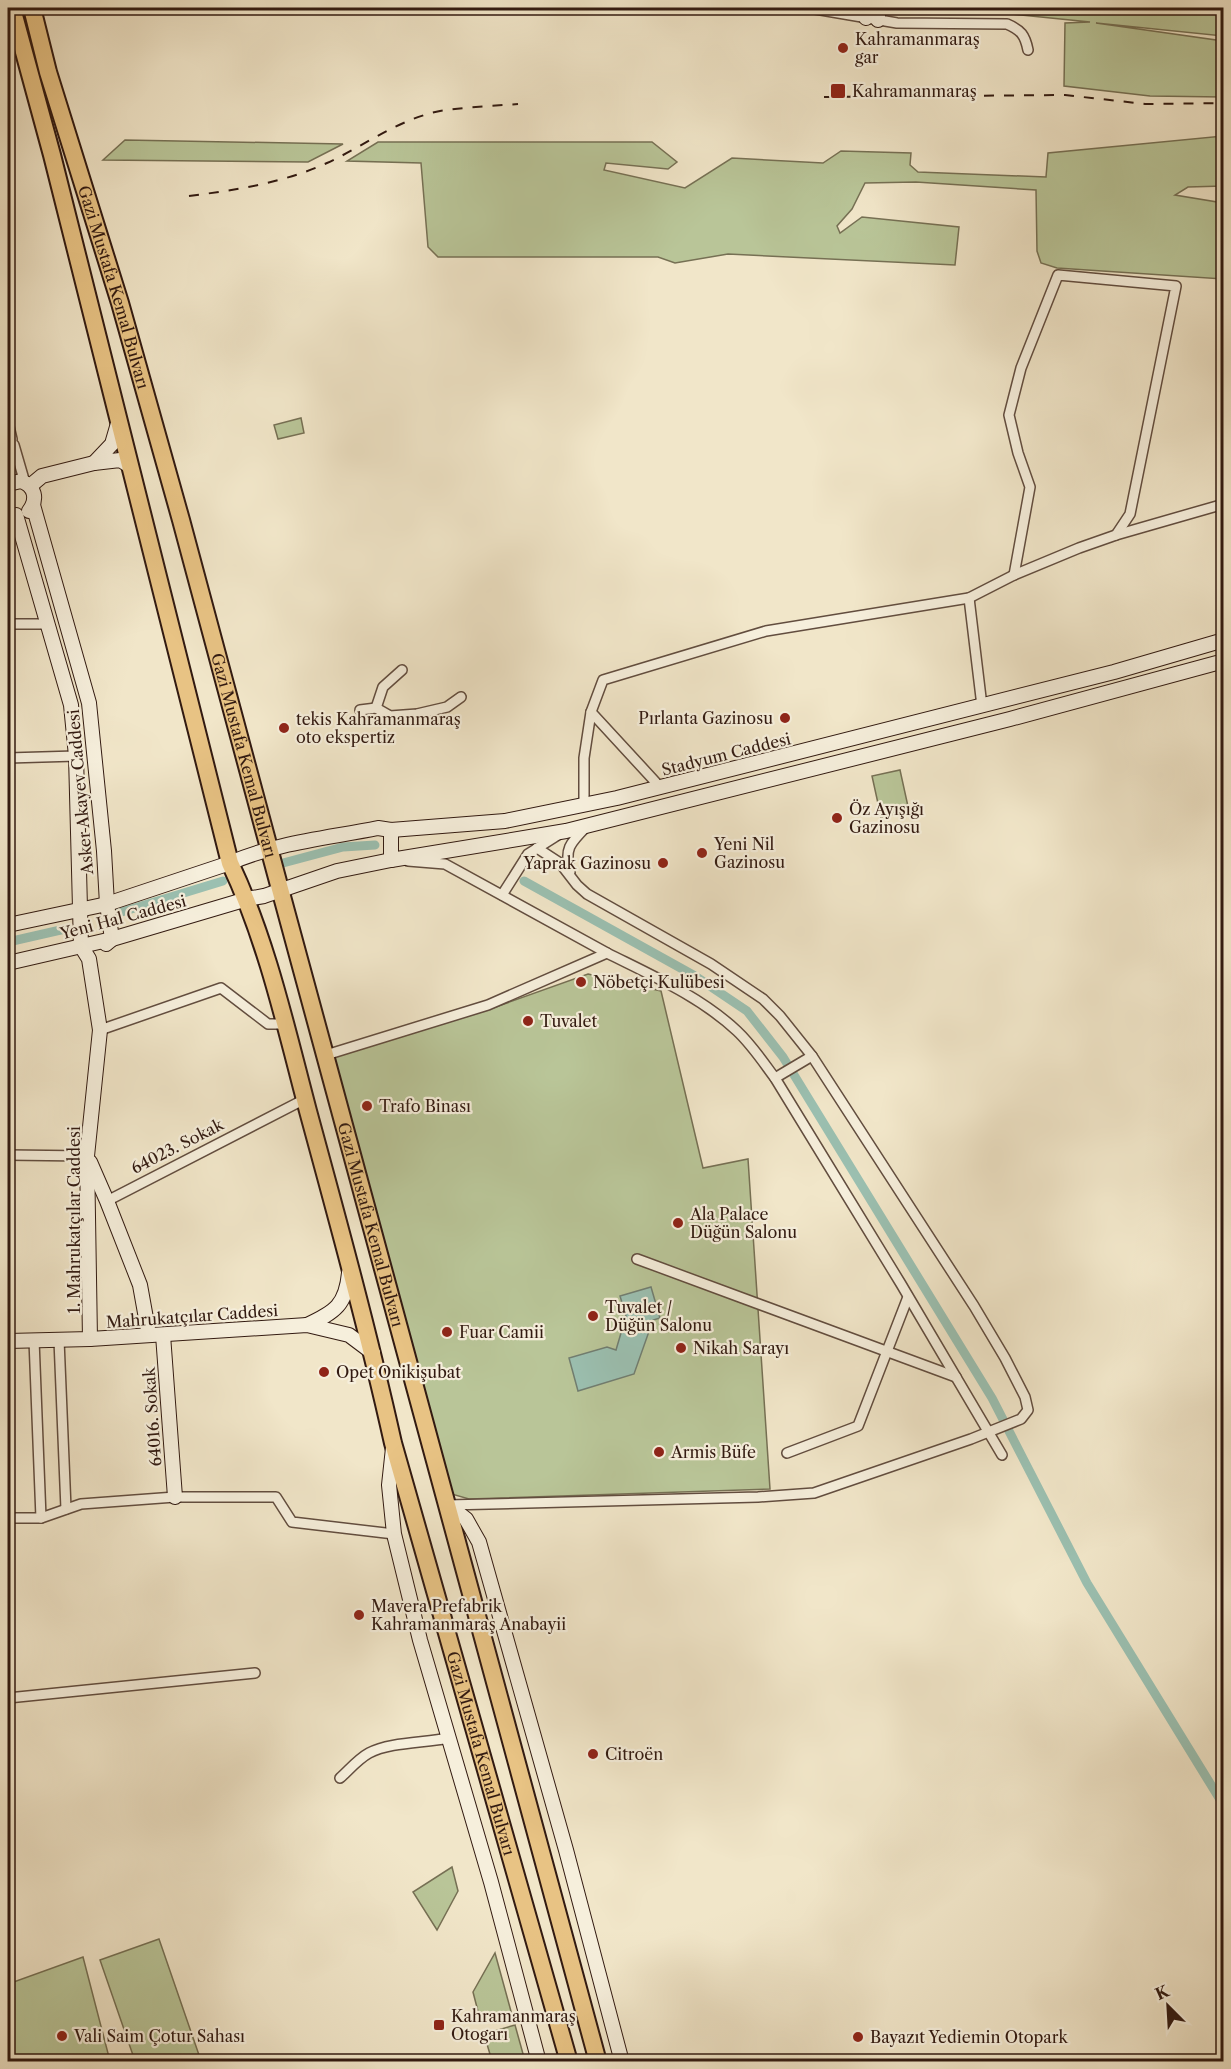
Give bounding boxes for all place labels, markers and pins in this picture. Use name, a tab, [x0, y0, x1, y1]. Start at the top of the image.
place label: Kahramanmaraş gar	[855, 29, 980, 67]
marker: Kahramanmaraş gar	[836, 41, 850, 55]
place label: Kahramanmaraş	[852, 81, 977, 101]
marker: Kahramanmaraş	[829, 82, 847, 100]
place label: Pırlanta Gazinosu	[638, 708, 773, 728]
place label: tekis Kahramanmaraş oto ekspertiz	[296, 709, 461, 747]
marker: Pırlanta Gazinosu	[778, 711, 792, 725]
marker: tekis Kahramanmaraş oto ekspertiz	[277, 721, 291, 735]
place label: Öz Ayışığı Gazinosu	[849, 799, 924, 837]
marker: Öz Ayışığı Gazinosu	[830, 811, 844, 825]
place label: Yeni Nil Gazinosu	[713, 834, 785, 872]
marker: Yeni Nil Gazinosu	[695, 846, 709, 860]
place label: Yaprak Gazinosu	[523, 853, 651, 873]
marker: Yaprak Gazinosu	[656, 856, 670, 870]
place label: Nöbetçi Kulübesi	[593, 972, 725, 992]
marker: Nöbetçi Kulübesi	[574, 975, 588, 989]
place label: Tuvalet	[540, 1011, 597, 1031]
marker: Tuvalet	[521, 1014, 535, 1028]
place label: Trafo Binası	[379, 1096, 471, 1116]
marker: Trafo Binası	[360, 1099, 374, 1113]
place label: Ala Palace Düğün Salonu	[689, 1204, 797, 1242]
marker: Ala Palace Düğün Salonu	[671, 1216, 685, 1230]
place label: Tuvalet / Düğün Salonu	[605, 1297, 712, 1335]
marker: Tuvalet / Düğün Salonu	[586, 1309, 600, 1323]
place label: Fuar Camii	[459, 1322, 544, 1342]
marker: Fuar Camii	[440, 1325, 454, 1339]
place label: Nikah Sarayı	[693, 1338, 789, 1358]
marker: Nikah Sarayı	[674, 1341, 688, 1355]
place label: Opet Onikişubat	[336, 1362, 461, 1382]
marker: Opet Onikişubat	[317, 1365, 331, 1379]
place label: Armis Büfe	[670, 1442, 756, 1462]
marker: Armis Büfe	[652, 1445, 666, 1459]
place label: Mavera Prefabrik Kahramanmaraş Anabayii	[371, 1596, 566, 1634]
marker: Mavera Prefabrik Kahramanmaraş Anabayii	[352, 1608, 366, 1622]
place label: Citroën	[605, 1744, 663, 1764]
marker: Citroën	[586, 1747, 600, 1761]
place label: Kahramanmaraş Otogarı	[451, 2006, 576, 2044]
marker: Kahramanmaraş Otogarı	[432, 2018, 446, 2032]
place label: Vali Saim Çotur Sahası	[73, 2026, 245, 2046]
place label: Bayazıt Yediemin Otopark	[870, 2027, 1068, 2047]
marker: Vali Saim Çotur Sahası	[55, 2029, 69, 2043]
marker: Bayazıt Yediemin Otopark	[851, 2030, 865, 2044]

